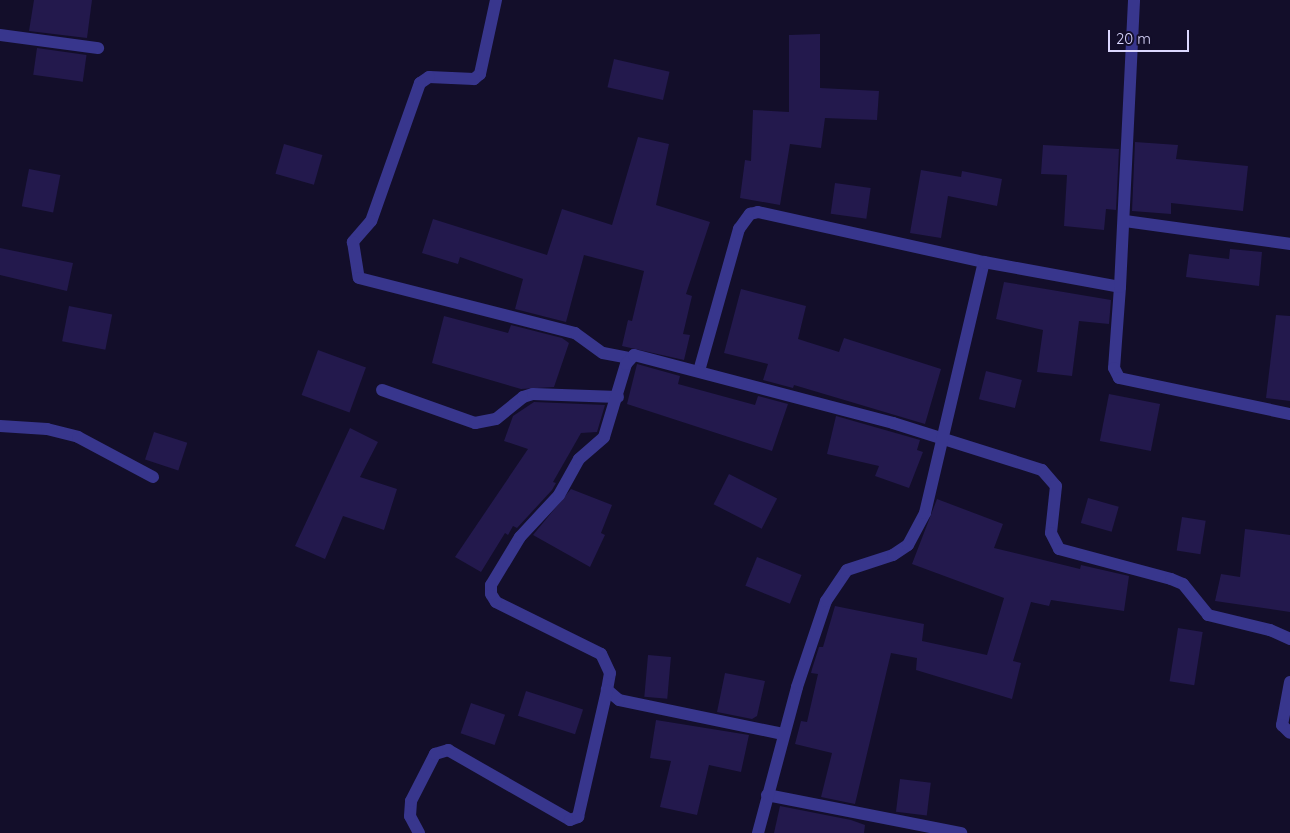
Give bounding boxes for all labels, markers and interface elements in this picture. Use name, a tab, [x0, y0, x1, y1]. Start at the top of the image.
scale bar	[1110, 20, 1191, 52]
text: 20 m	[1116, 29, 1151, 48]

